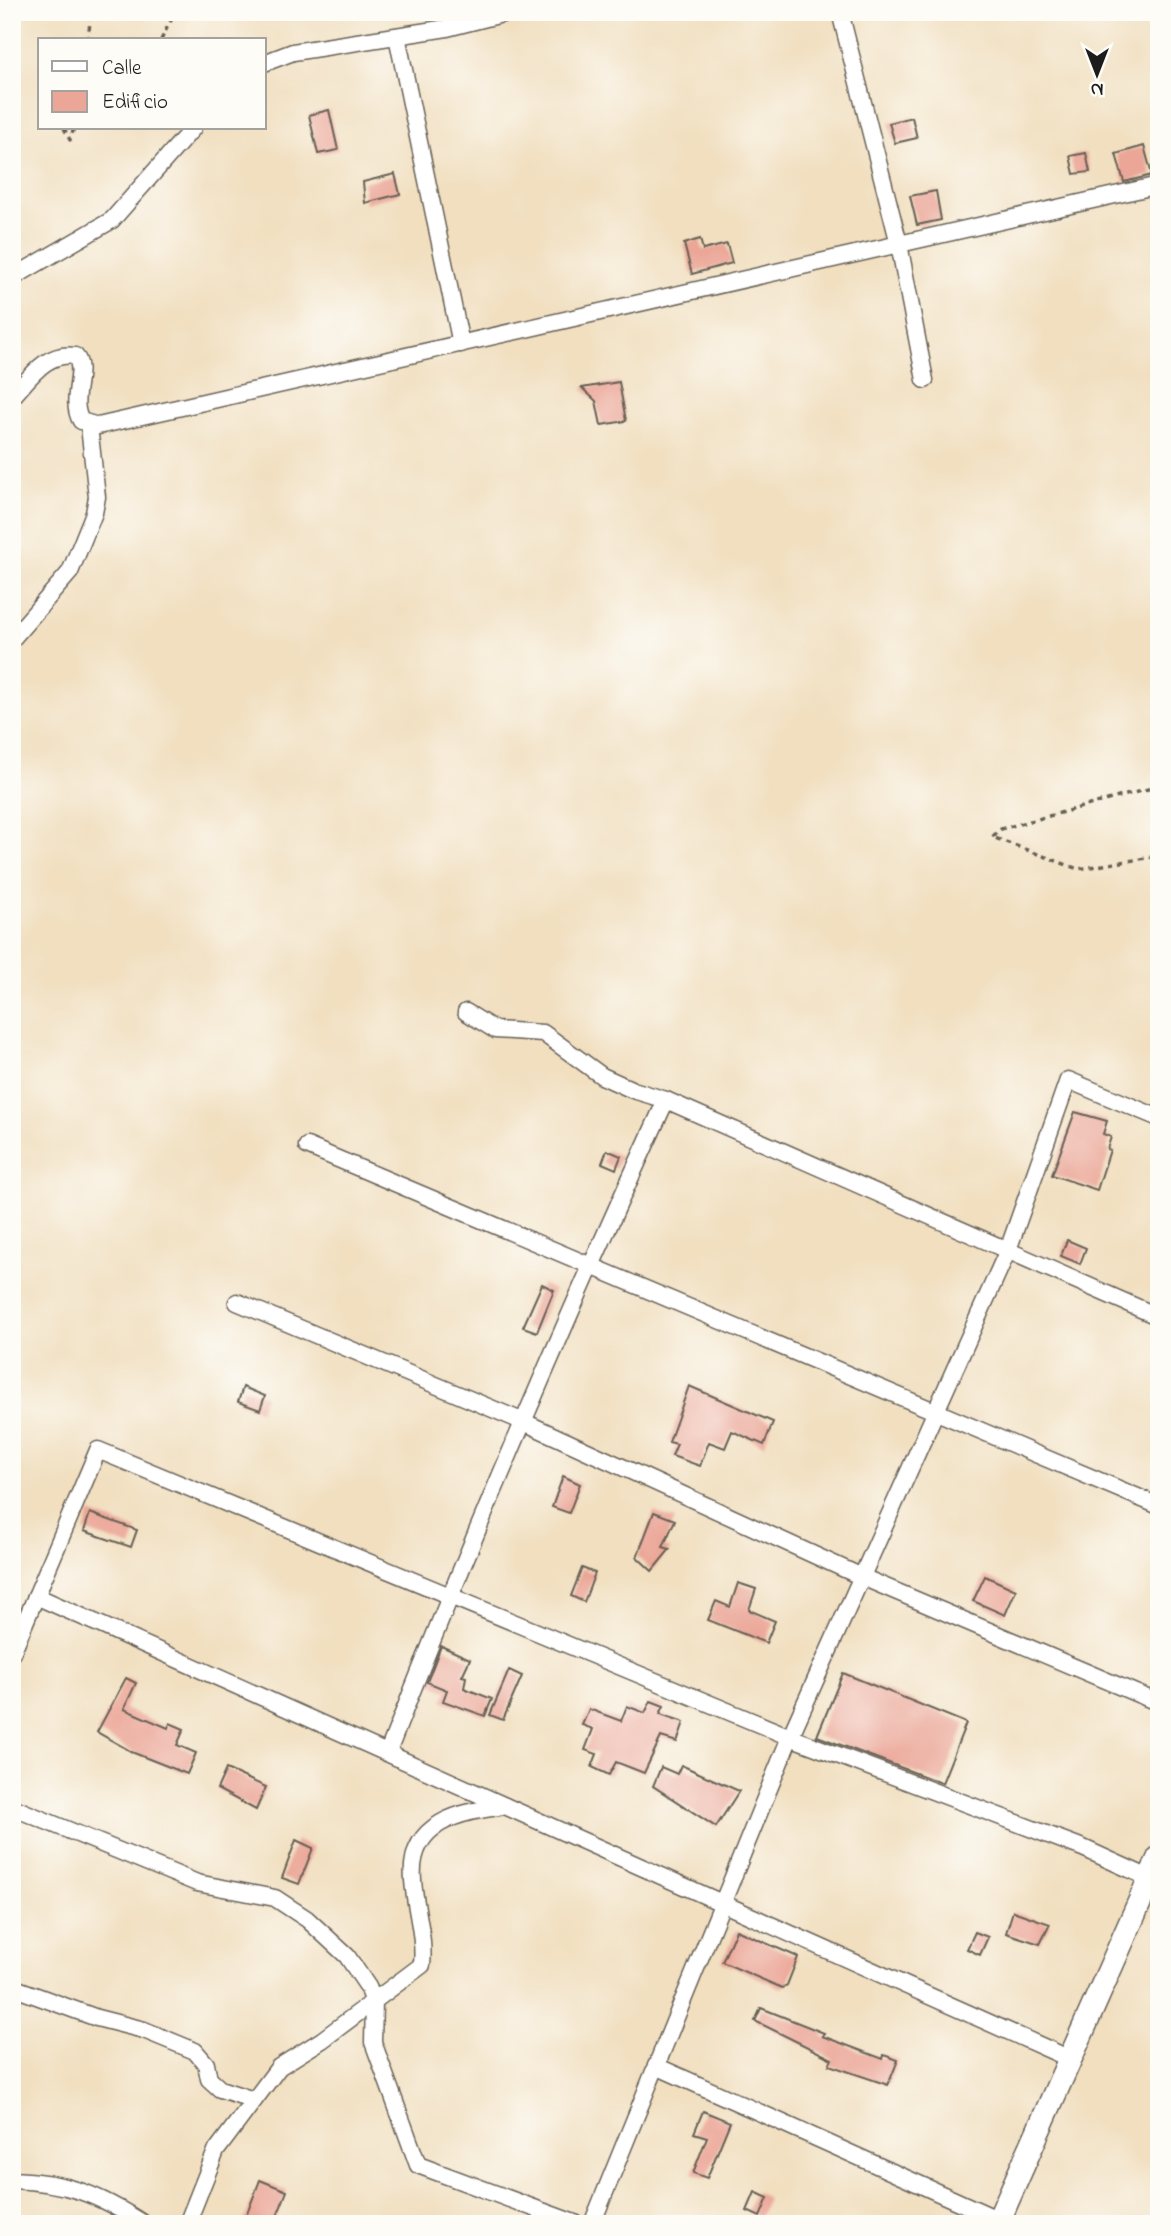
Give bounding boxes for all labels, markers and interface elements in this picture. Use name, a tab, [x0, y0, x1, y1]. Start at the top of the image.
legend	[38, 38, 266, 130]
north arrow	[1062, 38, 1132, 108]
text: Calle	[102, 54, 142, 84]
text: N	[1090, 75, 1103, 102]
text: Edificio	[102, 88, 168, 118]

